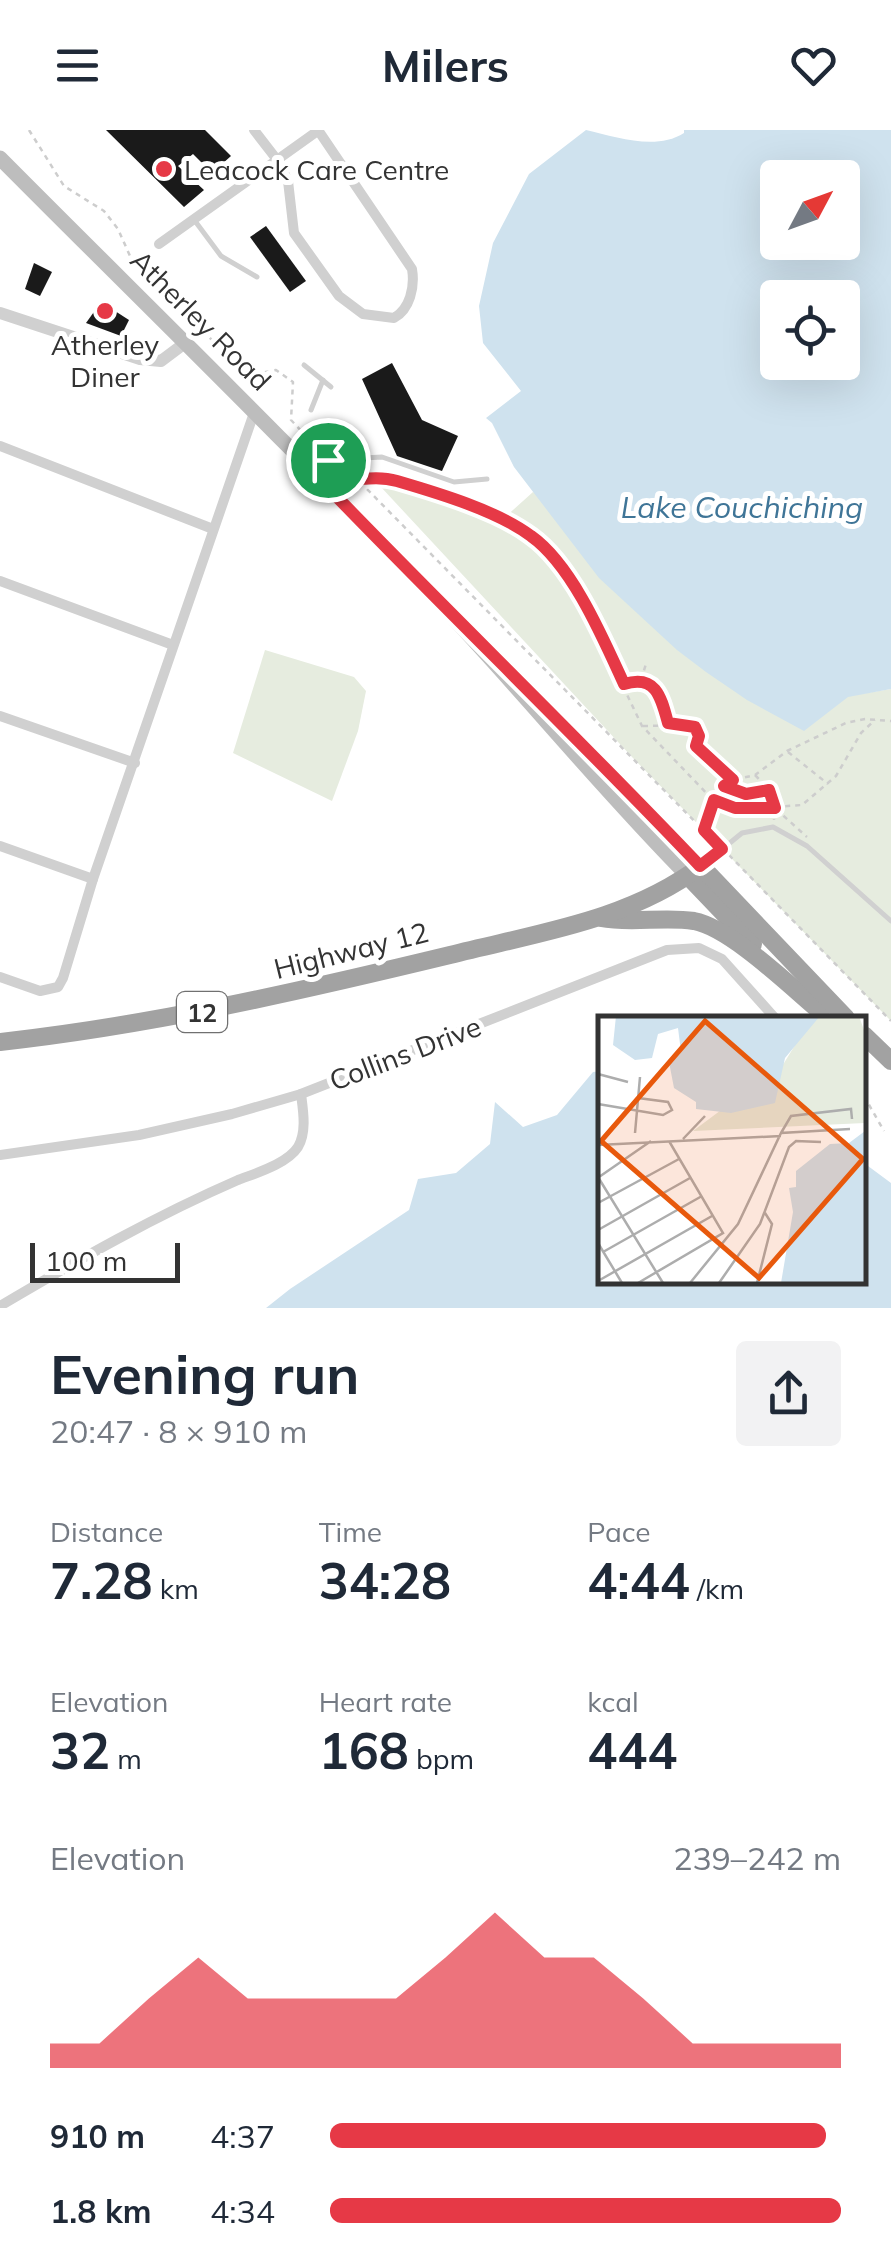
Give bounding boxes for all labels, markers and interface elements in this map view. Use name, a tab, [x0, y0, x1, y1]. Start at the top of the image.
text: Milers	[382, 37, 509, 93]
icon: menu	[50, 38, 105, 93]
icon: heart	[786, 38, 841, 93]
place label: Leacock Care Centre	[184, 152, 449, 187]
marker: Leacock Care Centre	[153, 158, 175, 180]
north arrow	[760, 160, 860, 260]
map controls	[760, 160, 860, 380]
street label: Atherley Road	[123, 242, 279, 398]
button: locate	[760, 280, 860, 380]
marker: Atherley Diner	[94, 300, 116, 322]
place label: Atherley Diner	[51, 327, 159, 394]
pin	[286, 418, 371, 503]
icon: arrive	[301, 433, 356, 488]
water label: Lake Couchiching	[621, 488, 863, 526]
street label: Highway 12	[270, 914, 432, 986]
road number: 12	[177, 992, 227, 1032]
street label: Collins Drive	[324, 1008, 486, 1098]
inset map	[598, 1016, 866, 1283]
scale bar	[30, 1238, 180, 1282]
text: 100 m	[45, 1243, 127, 1278]
text: Evening run	[50, 1339, 359, 1408]
button: share	[736, 1341, 841, 1446]
text: 20:47 · 8 × 910 m	[50, 1411, 307, 1451]
text: Distance	[50, 1514, 163, 1549]
text: Time	[319, 1514, 382, 1549]
text: Pace	[587, 1514, 651, 1549]
text: 7.28	[50, 1549, 152, 1612]
text: 34:28	[319, 1549, 451, 1612]
text: 4:44	[587, 1549, 690, 1612]
text: km	[152, 1571, 199, 1606]
text: /km	[690, 1571, 744, 1606]
text: Elevation	[50, 1684, 168, 1719]
text: Heart rate	[319, 1684, 452, 1719]
text: kcal	[587, 1684, 639, 1719]
text: 32	[50, 1719, 110, 1782]
text: 168	[319, 1719, 409, 1782]
text: 444	[587, 1719, 677, 1782]
text: m	[110, 1741, 142, 1776]
text: bpm	[409, 1741, 474, 1776]
text: Elevation	[50, 1838, 185, 1878]
text: 239–242 m	[673, 1838, 841, 1878]
text: 910 m	[50, 2116, 145, 2156]
text: 4:37	[210, 2116, 275, 2156]
text: 1.8 km	[50, 2191, 152, 2231]
text: 4:34	[210, 2191, 275, 2231]

